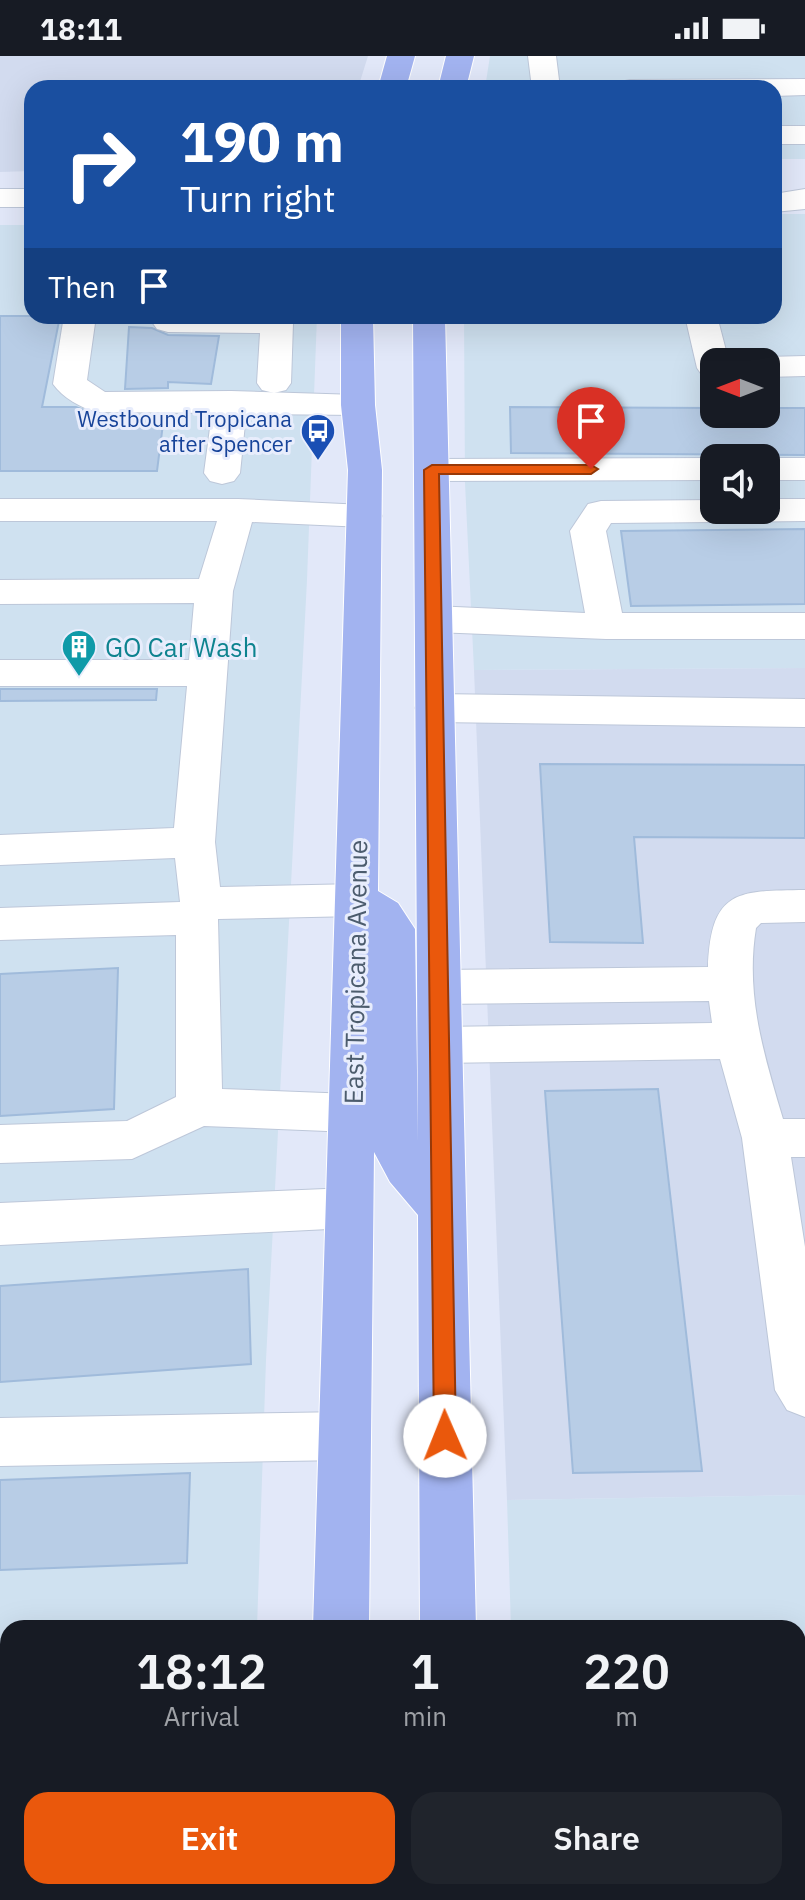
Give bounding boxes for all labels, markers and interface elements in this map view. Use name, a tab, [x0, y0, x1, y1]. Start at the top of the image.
text: 18:11	[40, 9, 122, 48]
text: 190 m	[180, 105, 344, 177]
icon: right	[48, 112, 152, 216]
text: Turn right	[180, 175, 336, 222]
icon: arrive	[132, 264, 176, 308]
text: Then	[48, 267, 116, 306]
north arrow	[700, 348, 780, 428]
map controls	[700, 348, 780, 524]
pin	[557, 387, 625, 469]
icon: arrive	[569, 399, 613, 443]
place label: Westbound Tropicana after Spencer	[77, 404, 292, 458]
bus stop icon: Westbound Tropicana after Spencer	[299, 412, 337, 462]
button: sound	[700, 444, 780, 524]
building icon: GO Car Wash	[60, 628, 98, 678]
place label: GO Car Wash	[105, 630, 258, 664]
street label: East Tropicana Avenue	[336, 839, 374, 1105]
position arrow	[403, 1394, 487, 1478]
text: 18:12	[136, 1640, 267, 1702]
text: 1	[411, 1640, 439, 1702]
text: 220	[583, 1640, 670, 1702]
text: Arrival	[164, 1699, 239, 1733]
text: min	[403, 1699, 447, 1733]
text: m	[615, 1699, 638, 1733]
button: Exit	[24, 1792, 395, 1884]
button: Share	[411, 1792, 782, 1884]

